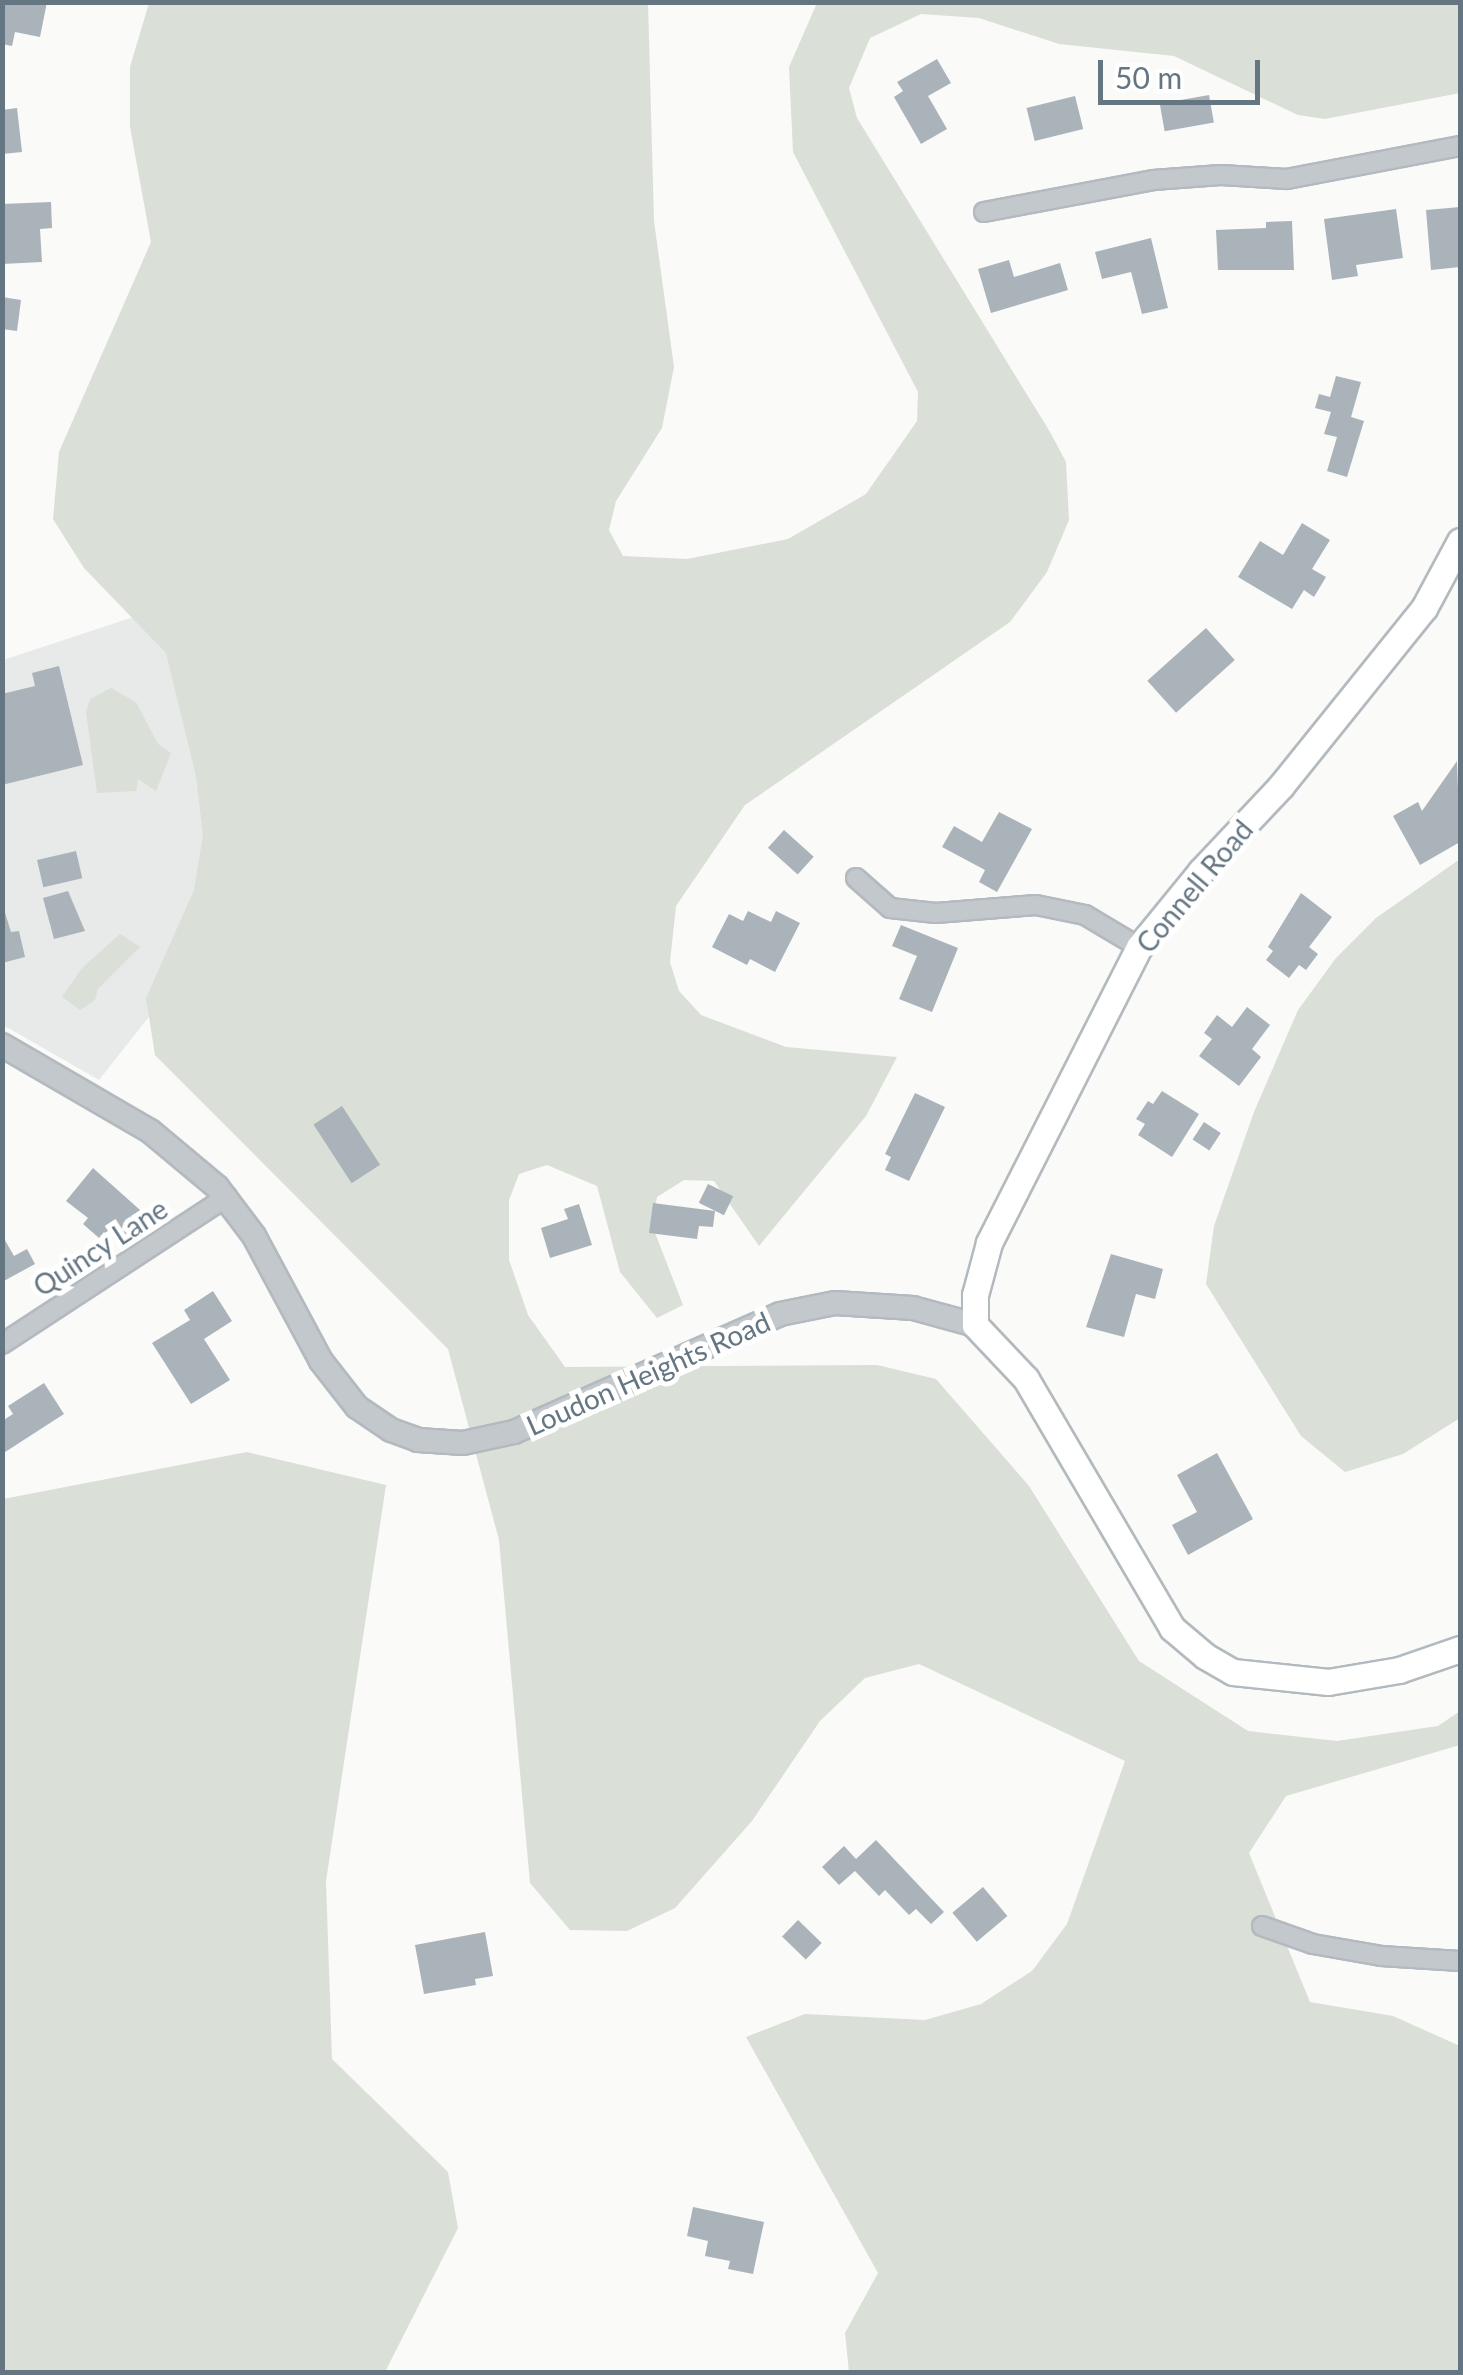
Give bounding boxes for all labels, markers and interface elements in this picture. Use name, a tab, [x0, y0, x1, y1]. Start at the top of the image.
scale bar	[1103, 40, 1266, 102]
text: 50 m	[1115, 59, 1182, 95]
street label: Connell Road	[1129, 813, 1259, 959]
street label: Quincy Lane	[26, 1191, 174, 1303]
street label: Loudon Heights Road	[521, 1304, 775, 1442]

